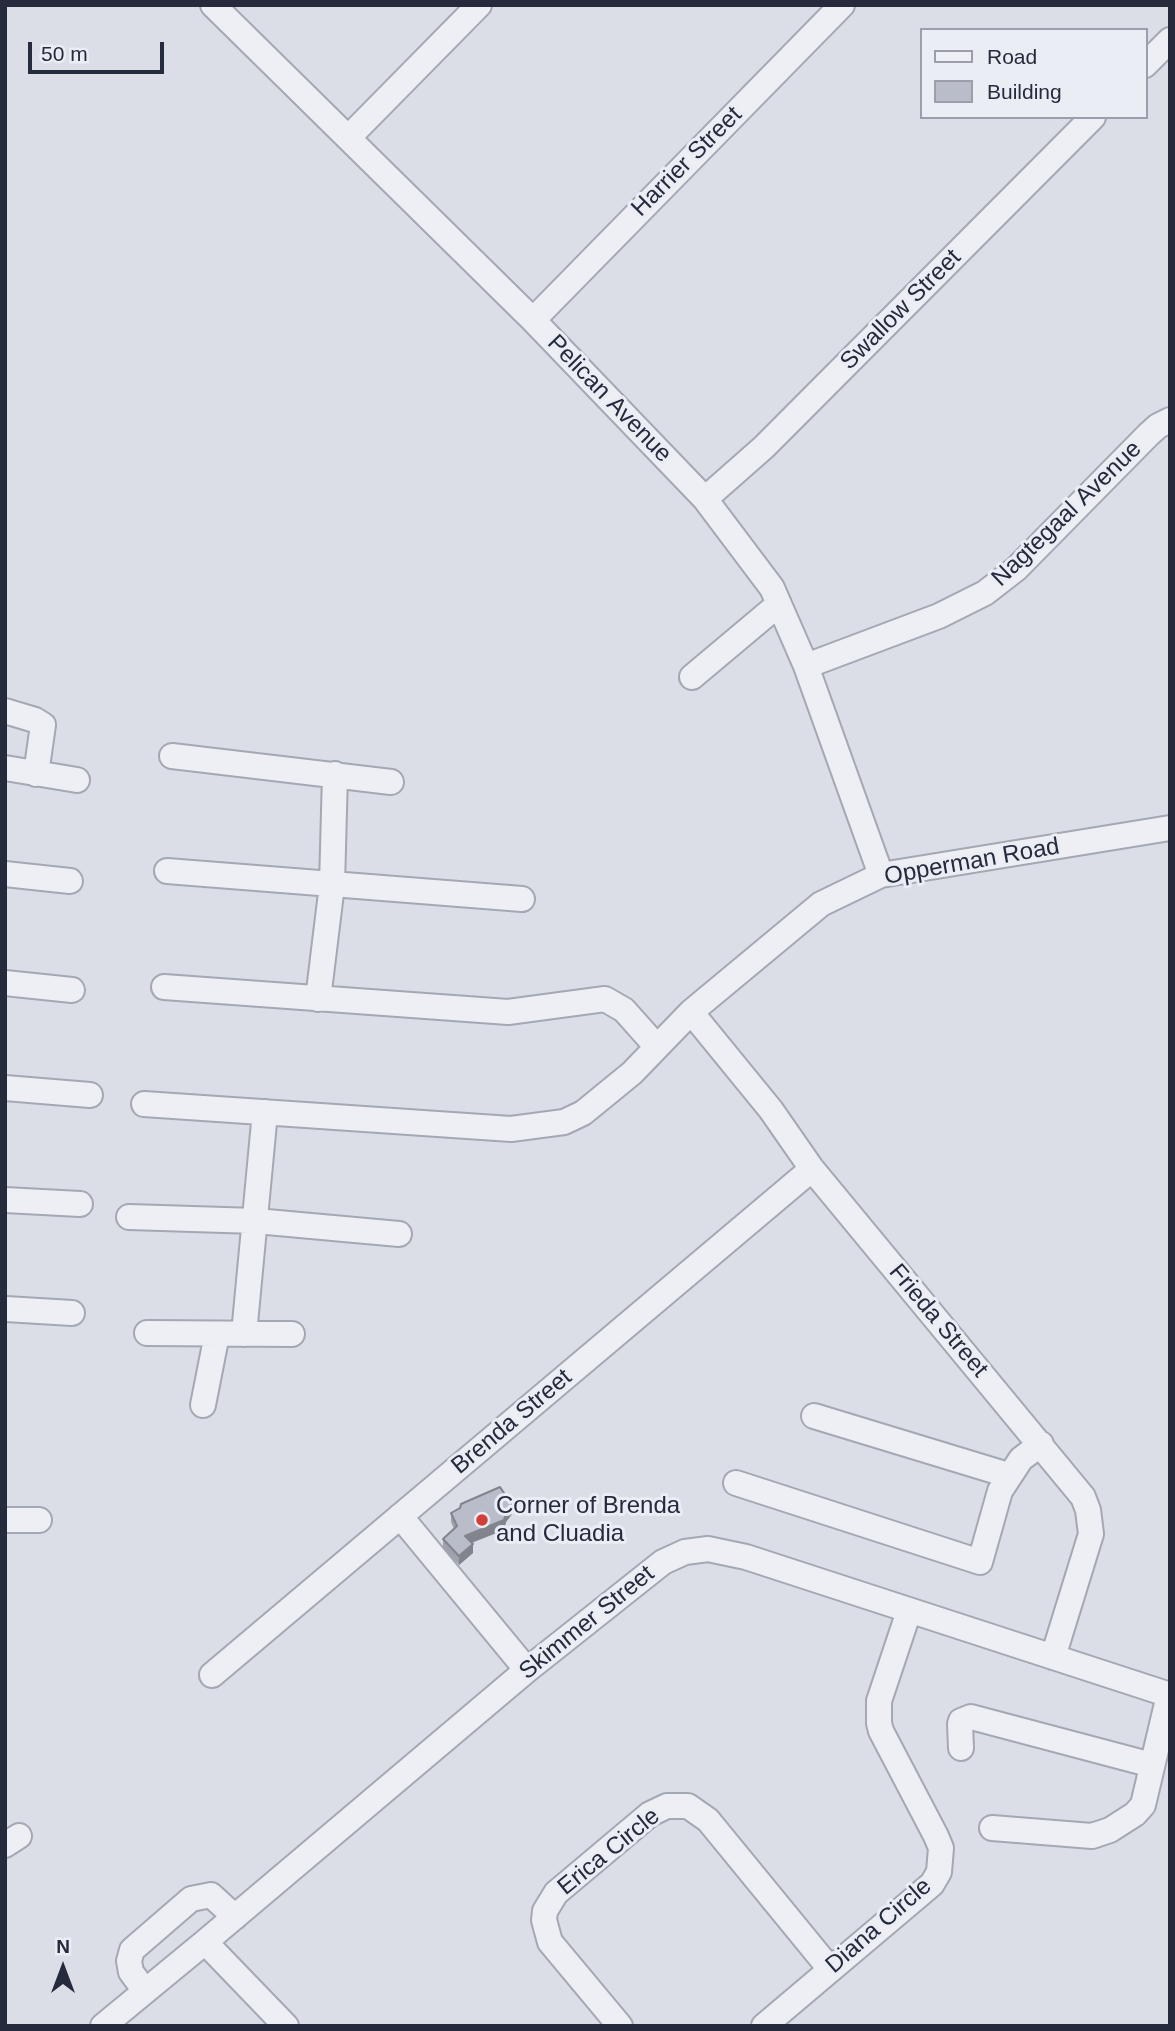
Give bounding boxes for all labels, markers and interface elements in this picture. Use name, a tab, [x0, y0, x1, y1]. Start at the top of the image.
scale bar	[32, 28, 168, 72]
legend	[920, 28, 1147, 119]
text: 50 m	[41, 42, 88, 65]
text: Road	[987, 45, 1037, 68]
text: Building	[987, 80, 1062, 103]
street label: Harrier Street	[626, 101, 748, 223]
street label: Swallow Street	[835, 244, 967, 376]
street label: Pelican Avenue	[541, 329, 677, 469]
street label: Nagtegaal Avenue	[986, 435, 1148, 593]
street label: Opperman Road	[882, 832, 1062, 892]
street label: Frieda Street	[882, 1259, 994, 1383]
street label: Brenda Street	[446, 1363, 578, 1481]
place label: Corner of Brenda and Cluadia	[496, 1492, 680, 1548]
marker: Corner of Brenda and Cluadia	[474, 1512, 490, 1528]
street label: Skimmer Street	[514, 1560, 660, 1686]
street label: Erica Circle	[552, 1802, 666, 1902]
street label: Diana Circle	[820, 1872, 938, 1980]
north arrow	[28, 1933, 98, 2003]
text: N	[56, 1936, 70, 1957]

